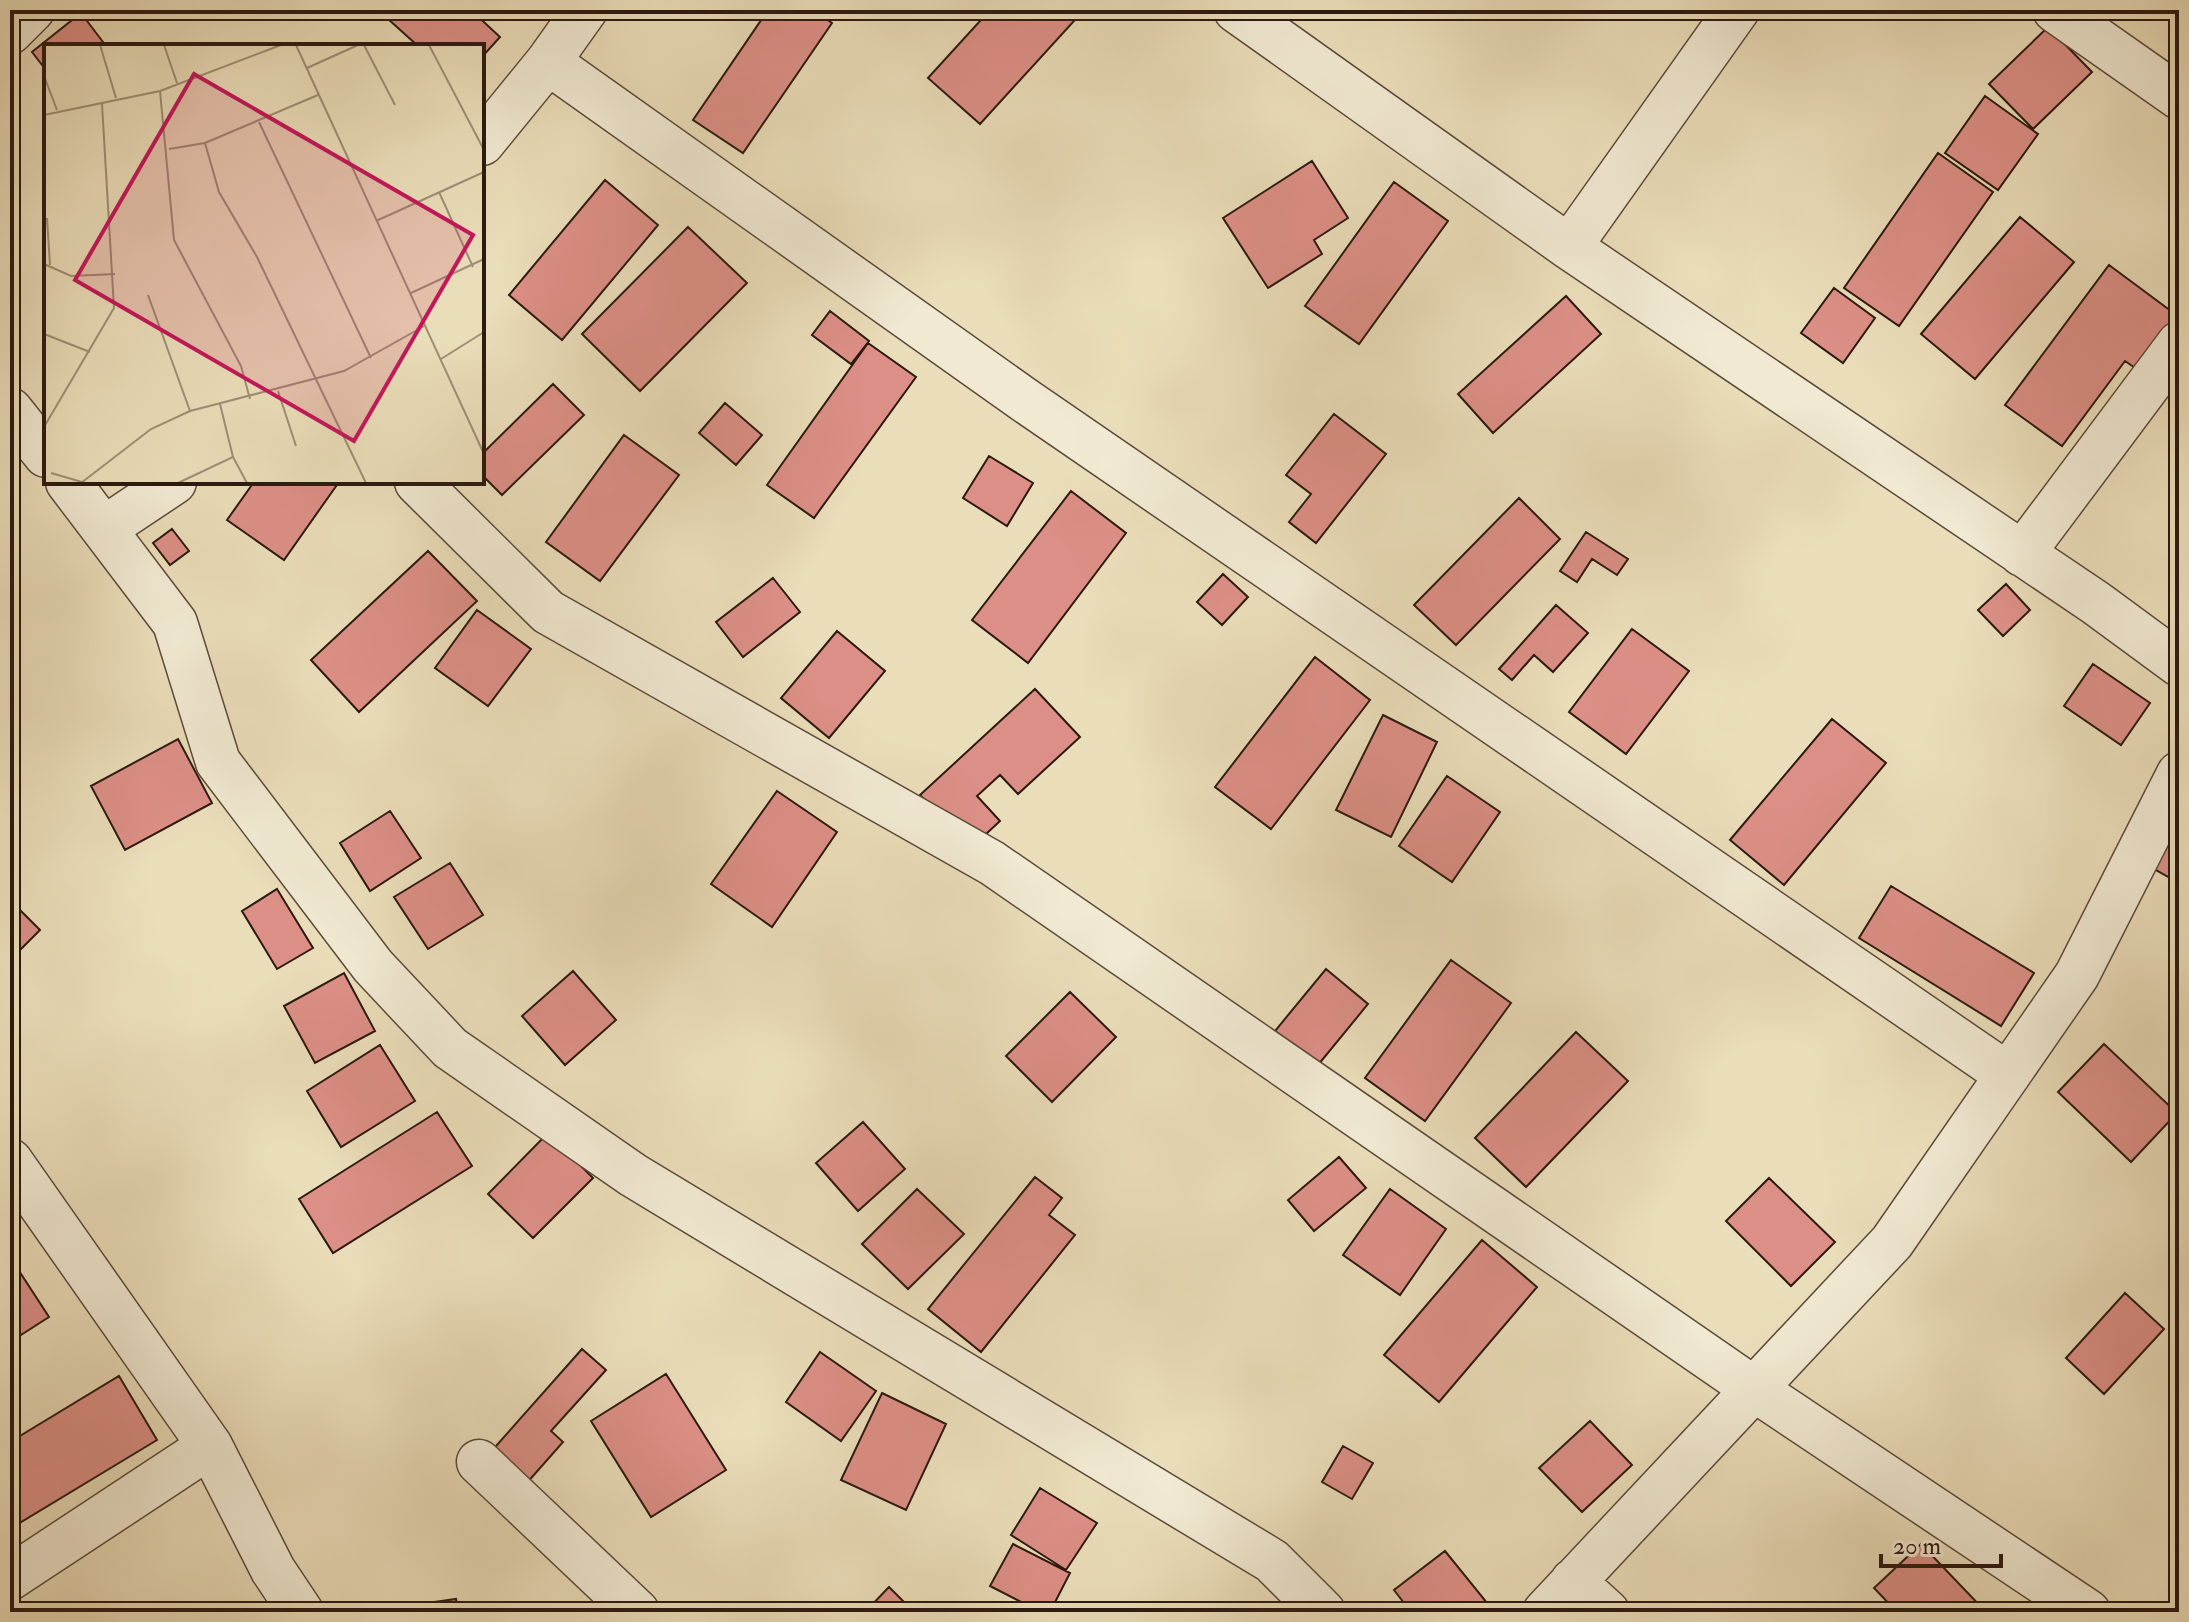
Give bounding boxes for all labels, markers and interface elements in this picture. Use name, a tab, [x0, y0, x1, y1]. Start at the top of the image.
inset map	[44, 44, 484, 484]
scale bar	[1881, 1518, 2001, 1568]
text: 20 m	[1893, 1531, 1942, 1562]

